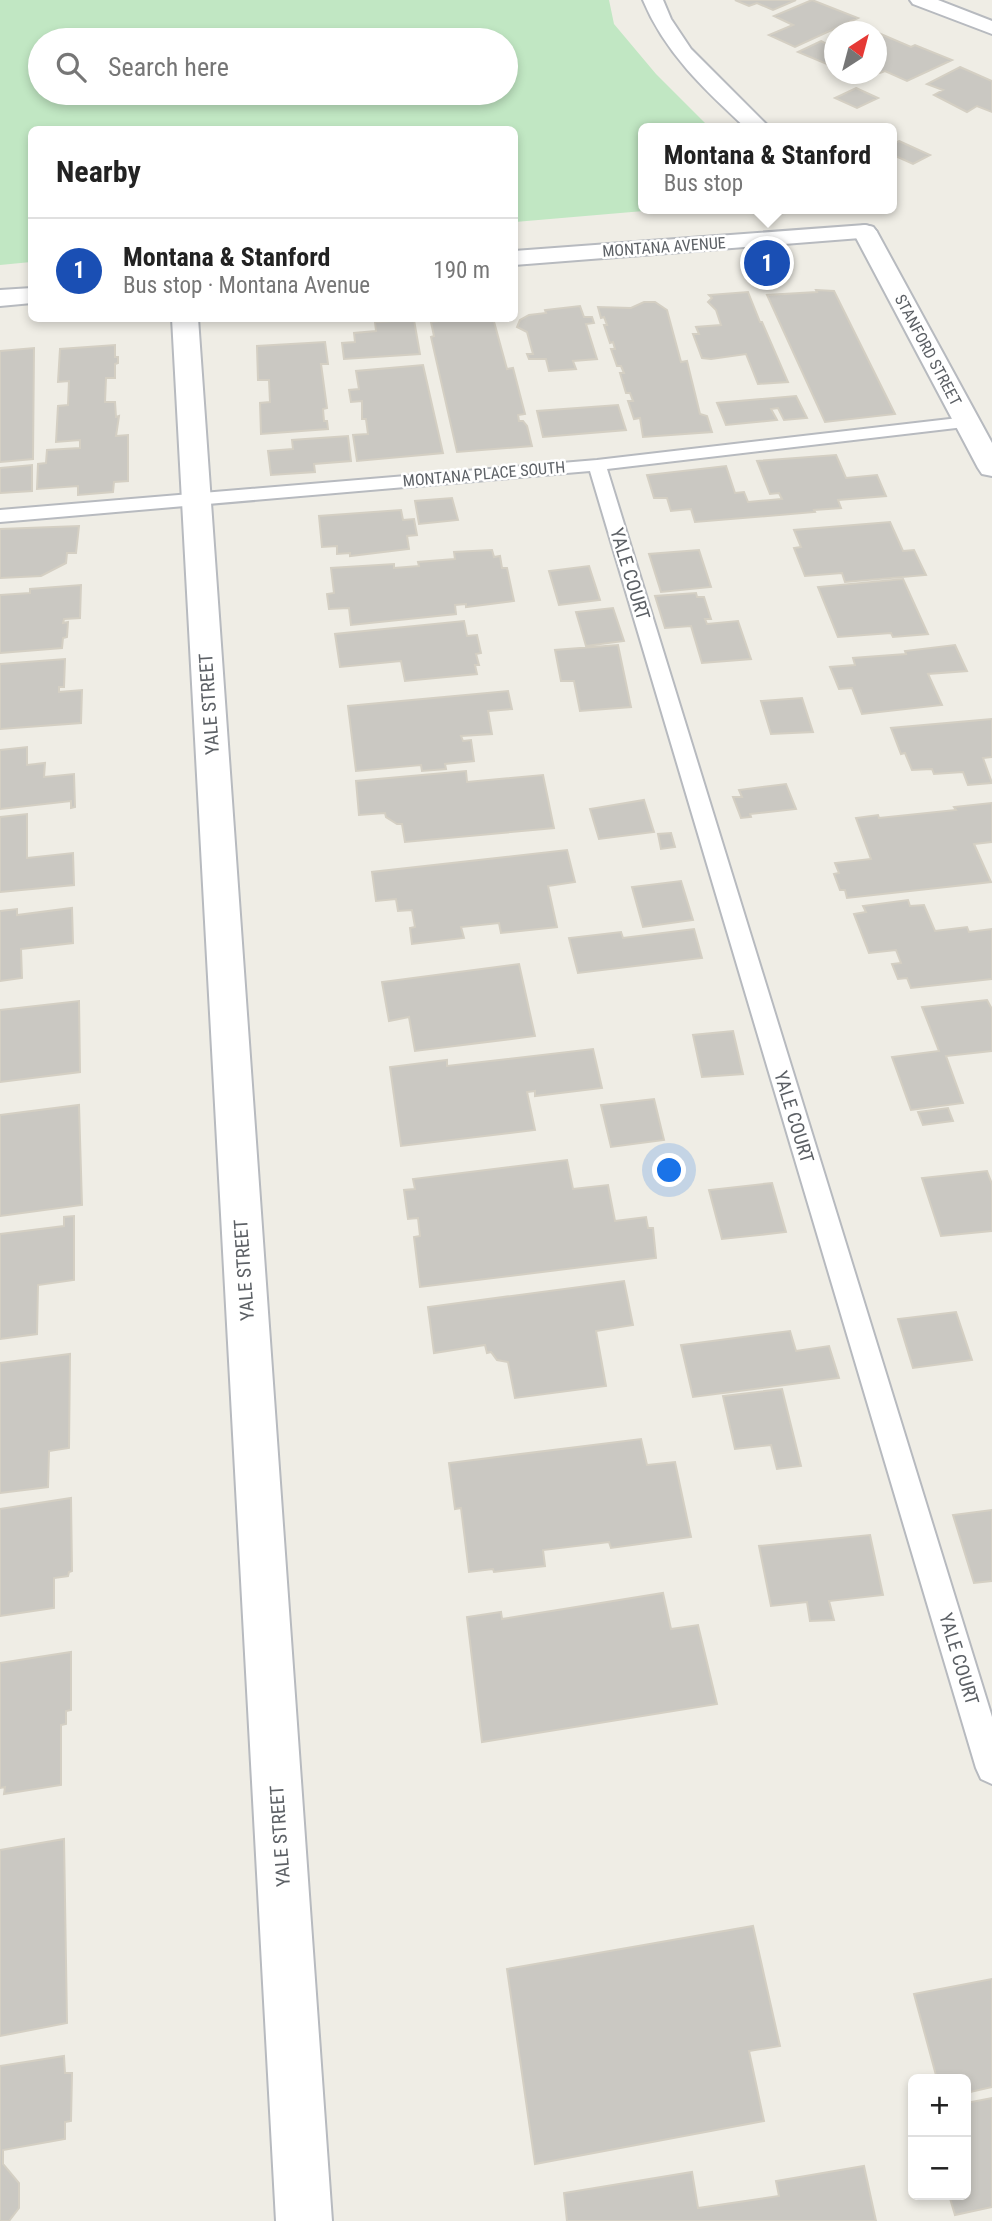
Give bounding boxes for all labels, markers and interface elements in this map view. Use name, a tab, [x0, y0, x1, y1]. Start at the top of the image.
north arrow	[824, 21, 887, 84]
search box	[28, 28, 518, 105]
icon: search	[52, 48, 90, 86]
text: Search here	[108, 52, 229, 82]
popup	[638, 123, 897, 214]
text: Montana & Stanford	[664, 140, 871, 170]
text: Nearby	[56, 154, 141, 189]
text: Bus stop	[664, 170, 743, 197]
street label: MONTANA AVENUE	[602, 233, 726, 261]
pin: 1	[744, 237, 790, 289]
text: Montana & Stanford	[123, 242, 331, 272]
text: 1	[73, 257, 85, 284]
text: 190 m	[433, 257, 490, 284]
text: Bus stop · Montana Avenue	[123, 272, 370, 299]
street label: STANFORD STREET	[891, 291, 965, 409]
street label: MONTANA PLACE SOUTH	[402, 457, 566, 491]
street label: YALE COURT	[605, 525, 655, 623]
street label: YALE STREET	[194, 652, 224, 756]
street label: YALE COURT	[769, 1068, 819, 1166]
your location	[652, 1153, 686, 1187]
street label: YALE STREET	[229, 1218, 259, 1322]
street label: YALE COURT	[934, 1610, 984, 1708]
street label: YALE STREET	[265, 1784, 295, 1888]
map controls	[908, 2074, 971, 2200]
button: +	[908, 2074, 971, 2137]
button: −	[908, 2137, 971, 2200]

